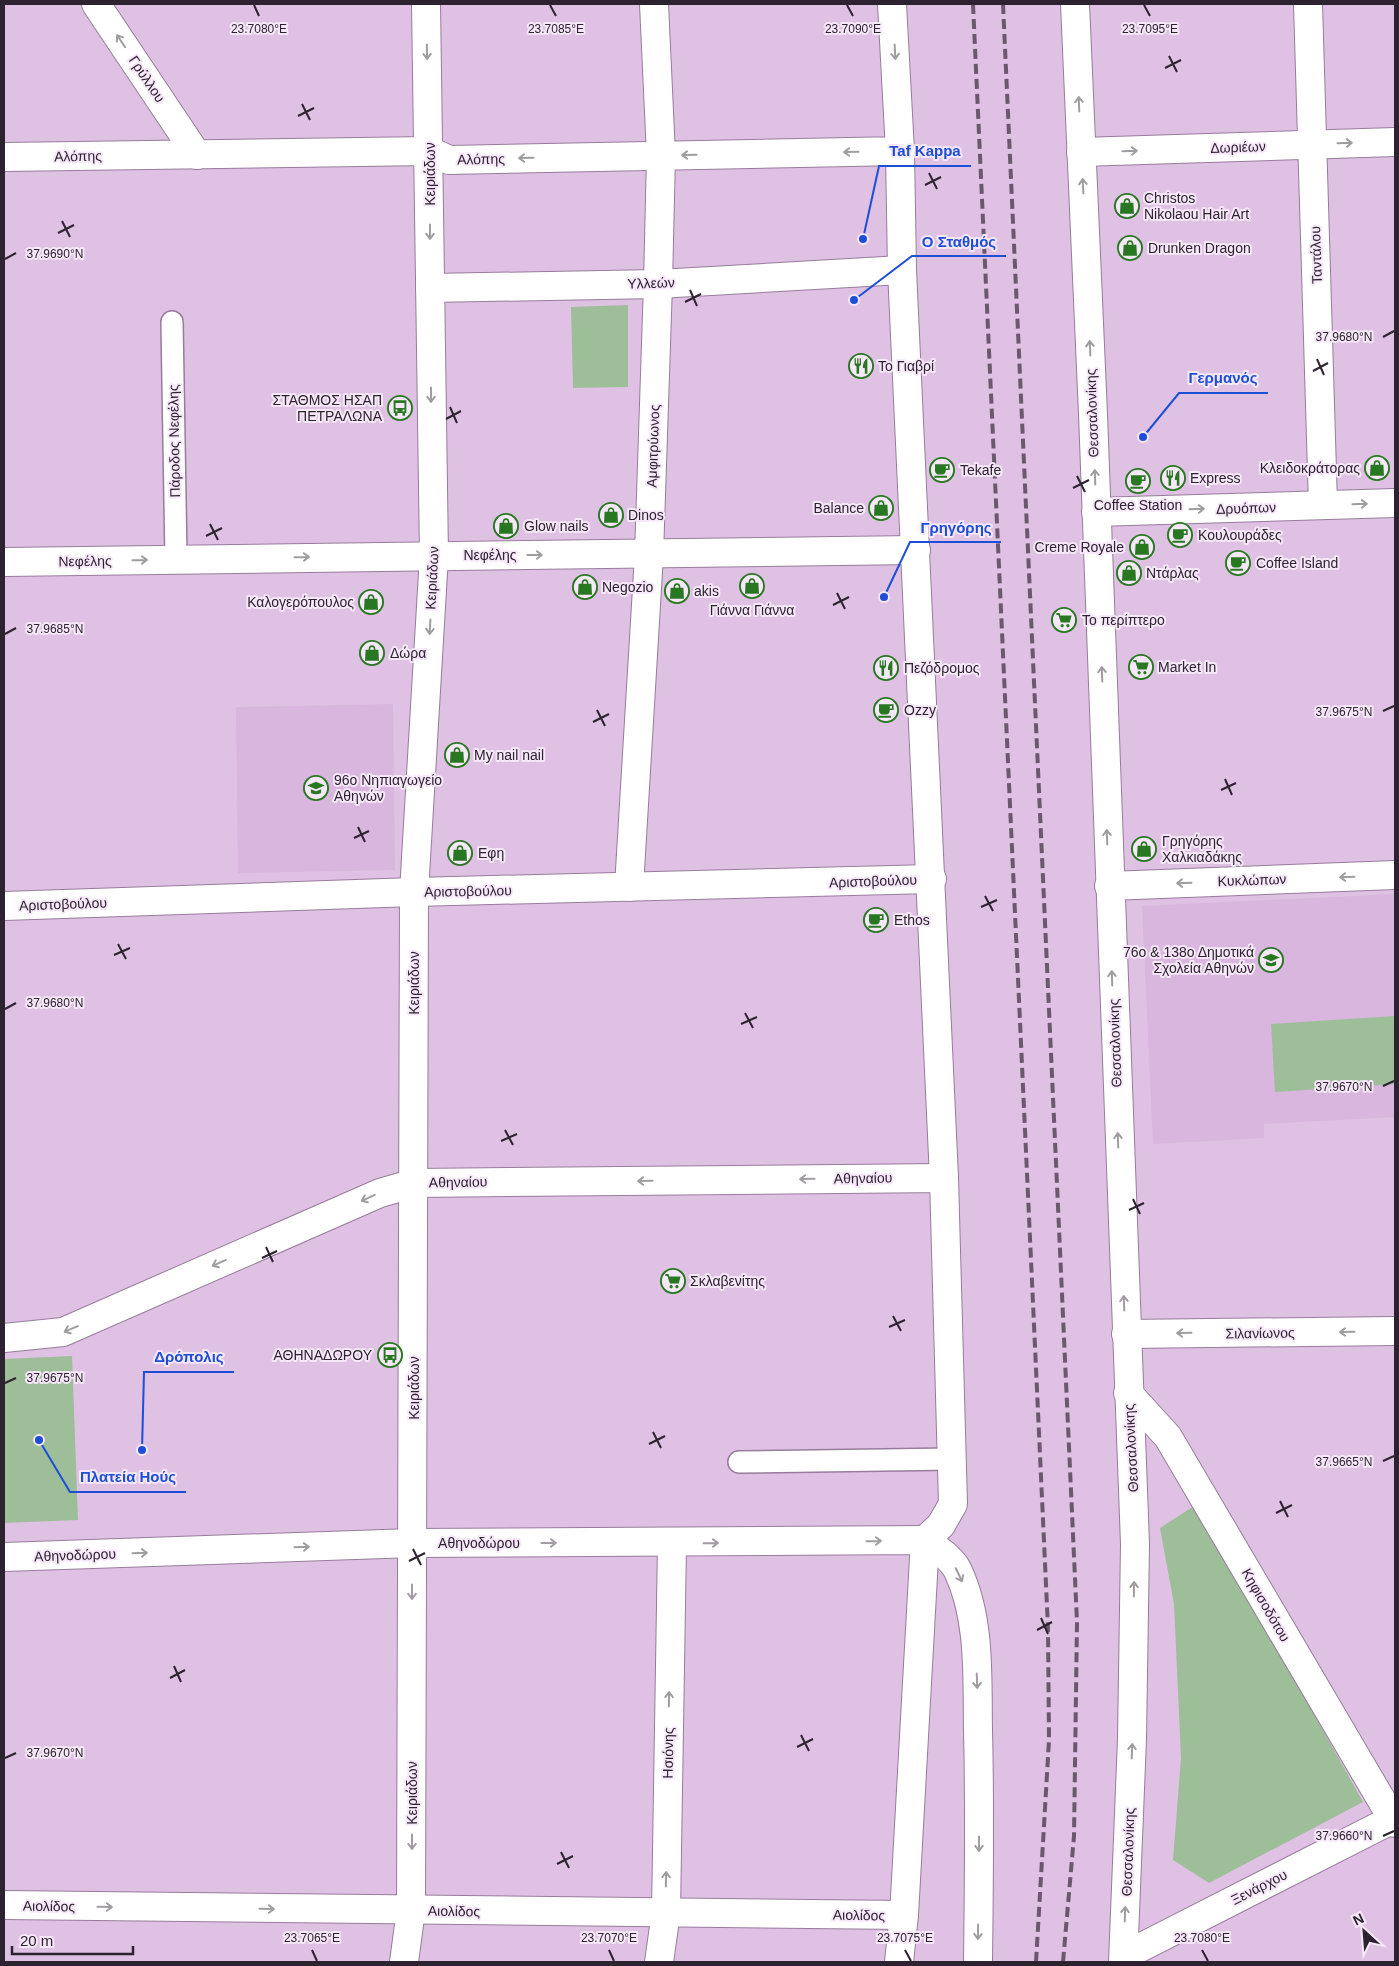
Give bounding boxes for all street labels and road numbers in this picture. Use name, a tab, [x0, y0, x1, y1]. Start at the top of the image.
street label: Γρύλλου	[126, 53, 168, 105]
street label: Δωριέων	[1210, 138, 1266, 156]
street label: Κειριάδων	[422, 142, 438, 206]
street label: Αλόπης	[54, 148, 102, 164]
street label: Αλόπης	[457, 151, 505, 167]
street label: Ταντάλου	[1307, 226, 1325, 284]
street label: Υλλεών	[627, 274, 675, 292]
street label: Θεσσαλονίκης	[1082, 368, 1102, 458]
street label: Πάροδος Νεφέλης	[165, 384, 183, 498]
street label: Αμφιτρύωνος	[644, 404, 662, 488]
street label: Δρυόπων	[1216, 499, 1276, 517]
street label: Κειριάδων	[422, 546, 442, 610]
street label: Νεφέλης	[463, 547, 517, 563]
street label: Νεφέλης	[58, 553, 112, 569]
street label: Αριστοβούλου	[829, 871, 917, 891]
street label: Κυκλώπων	[1217, 871, 1287, 889]
street label: Αριστοβούλου	[424, 882, 512, 900]
street label: Αριστοβούλου	[19, 894, 107, 914]
street label: Κειριάδων	[406, 951, 422, 1015]
street label: Θεσσαλονίκης	[1105, 998, 1125, 1088]
street label: Αθηναίου	[834, 1169, 892, 1187]
street label: Αθηναίου	[429, 1173, 487, 1191]
street label: Σιλανίωνος	[1225, 1324, 1295, 1342]
street label: Κειριάδων	[406, 1356, 422, 1420]
street label: Θεσσαλονίκης	[1121, 1403, 1141, 1493]
street label: Αθηνοδώρου	[438, 1535, 520, 1551]
street label: Αθηνοδώρου	[34, 1546, 116, 1564]
street label: Κηφισοδότου	[1239, 1566, 1293, 1644]
street label: Ησιόνης	[660, 1727, 676, 1779]
street label: Κειριάδων	[404, 1761, 420, 1825]
street label: Θεσσαλονίκης	[1118, 1807, 1138, 1897]
street label: Ξενάρχου	[1228, 1866, 1290, 1908]
street label: Αιολίδος	[23, 1898, 76, 1914]
street label: Αιολίδος	[428, 1903, 481, 1919]
street label: Αιολίδος	[833, 1907, 886, 1923]

